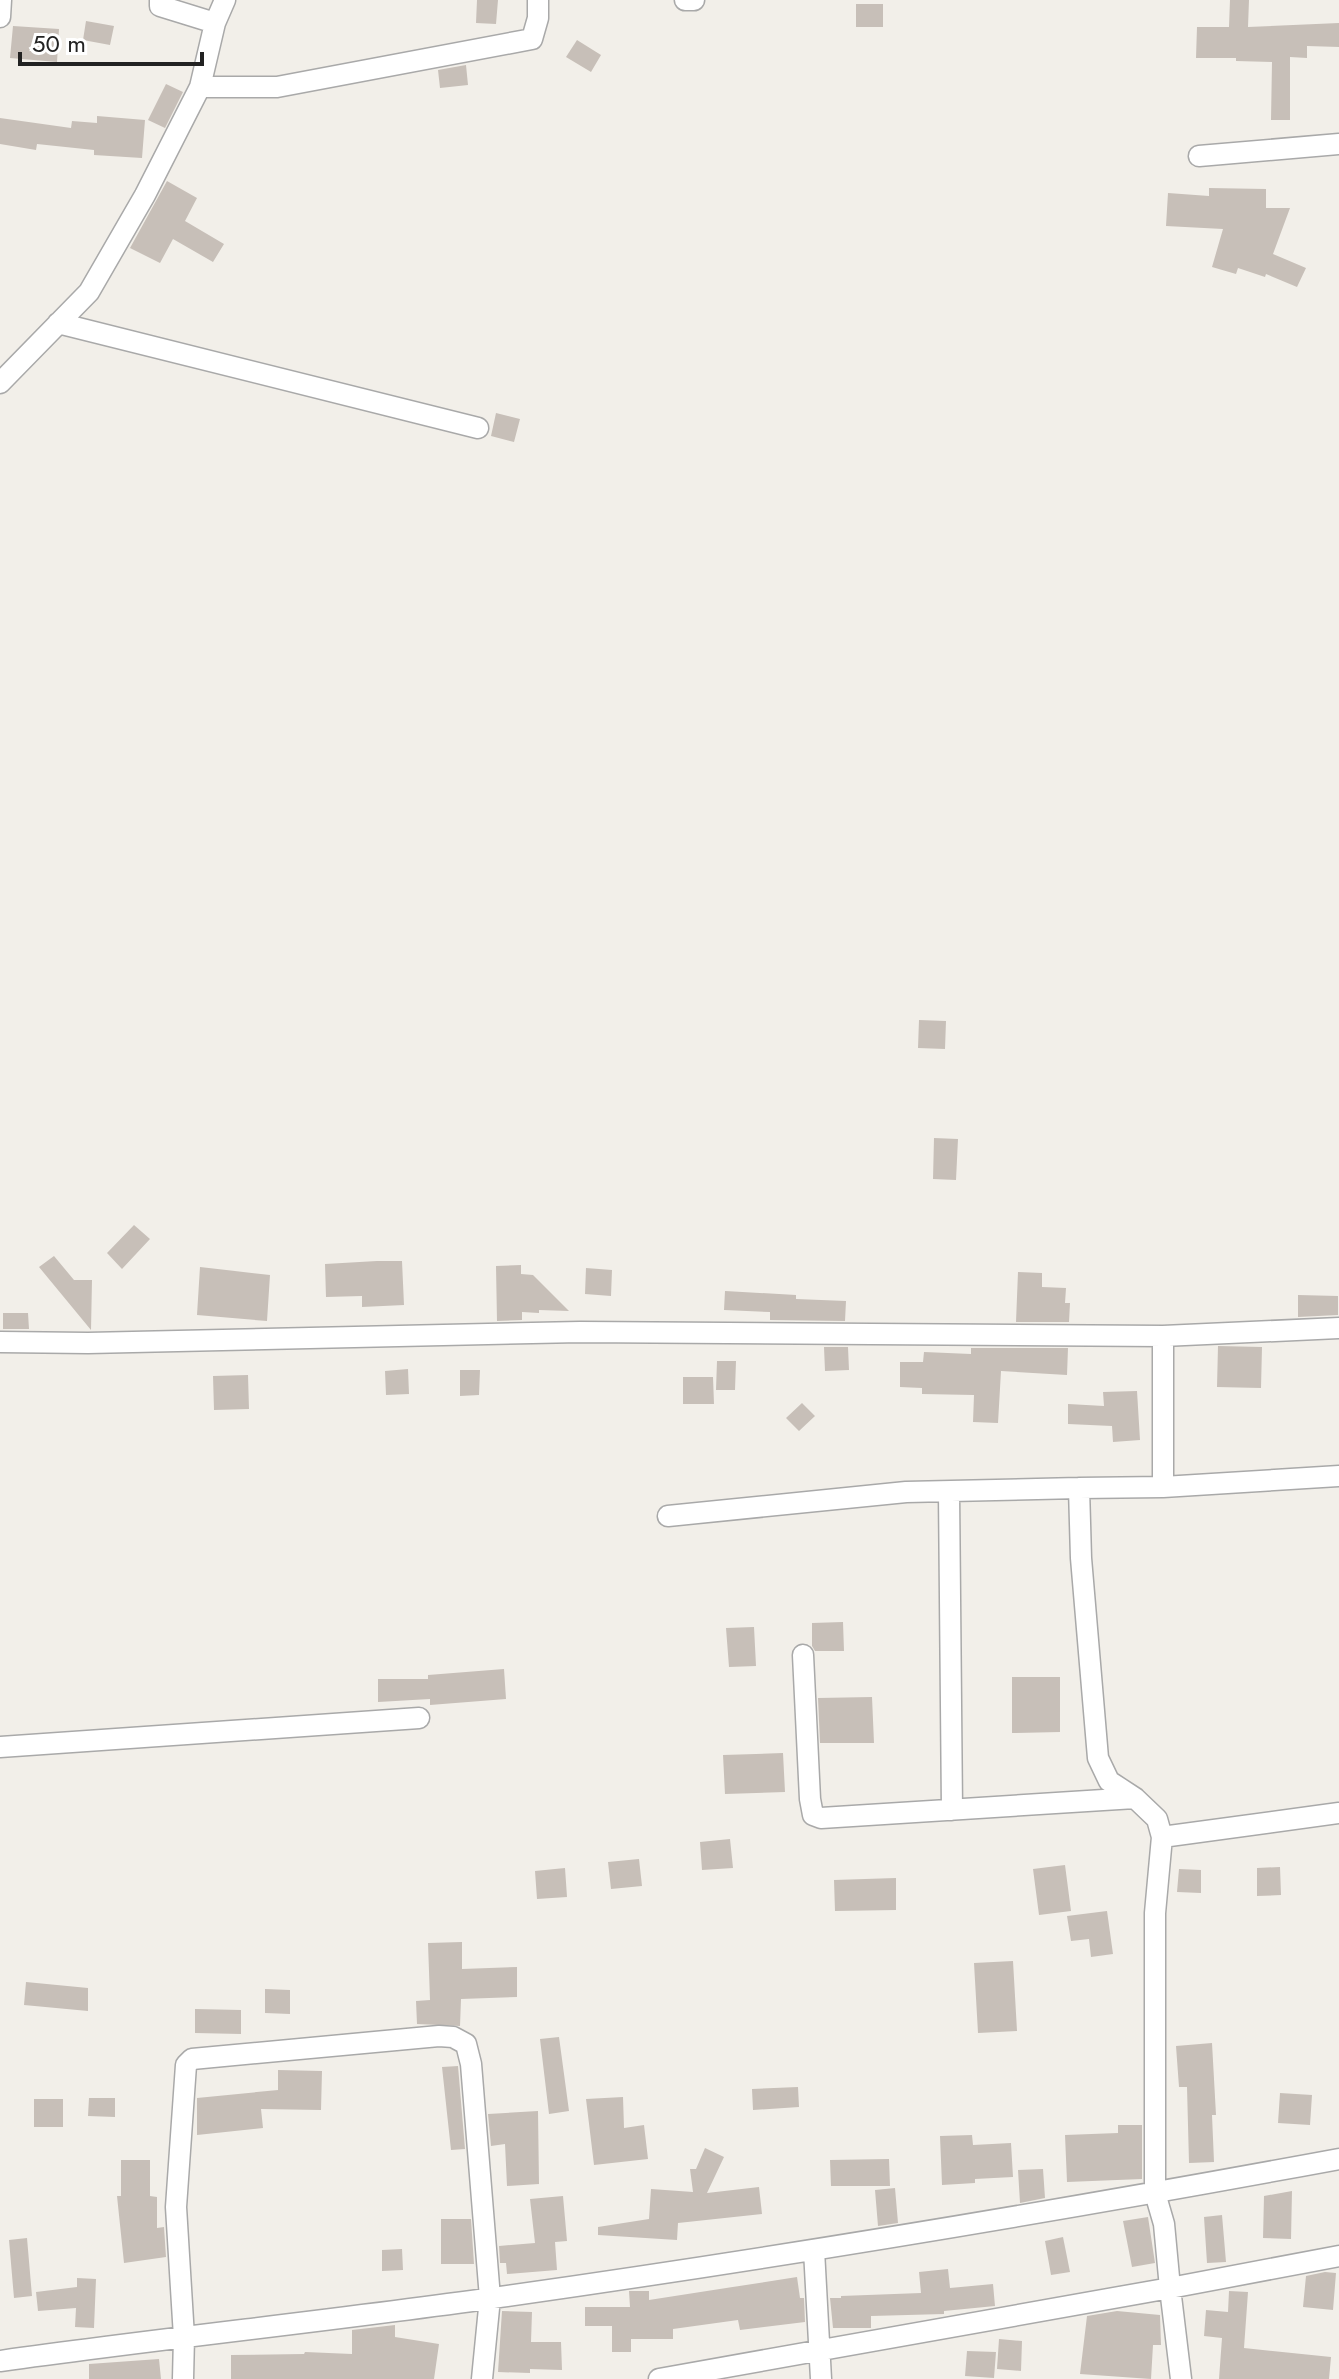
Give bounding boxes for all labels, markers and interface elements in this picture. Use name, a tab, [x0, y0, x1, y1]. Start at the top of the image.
scale bar	[20, 16, 202, 66]
text: 50 m	[32, 26, 86, 61]

